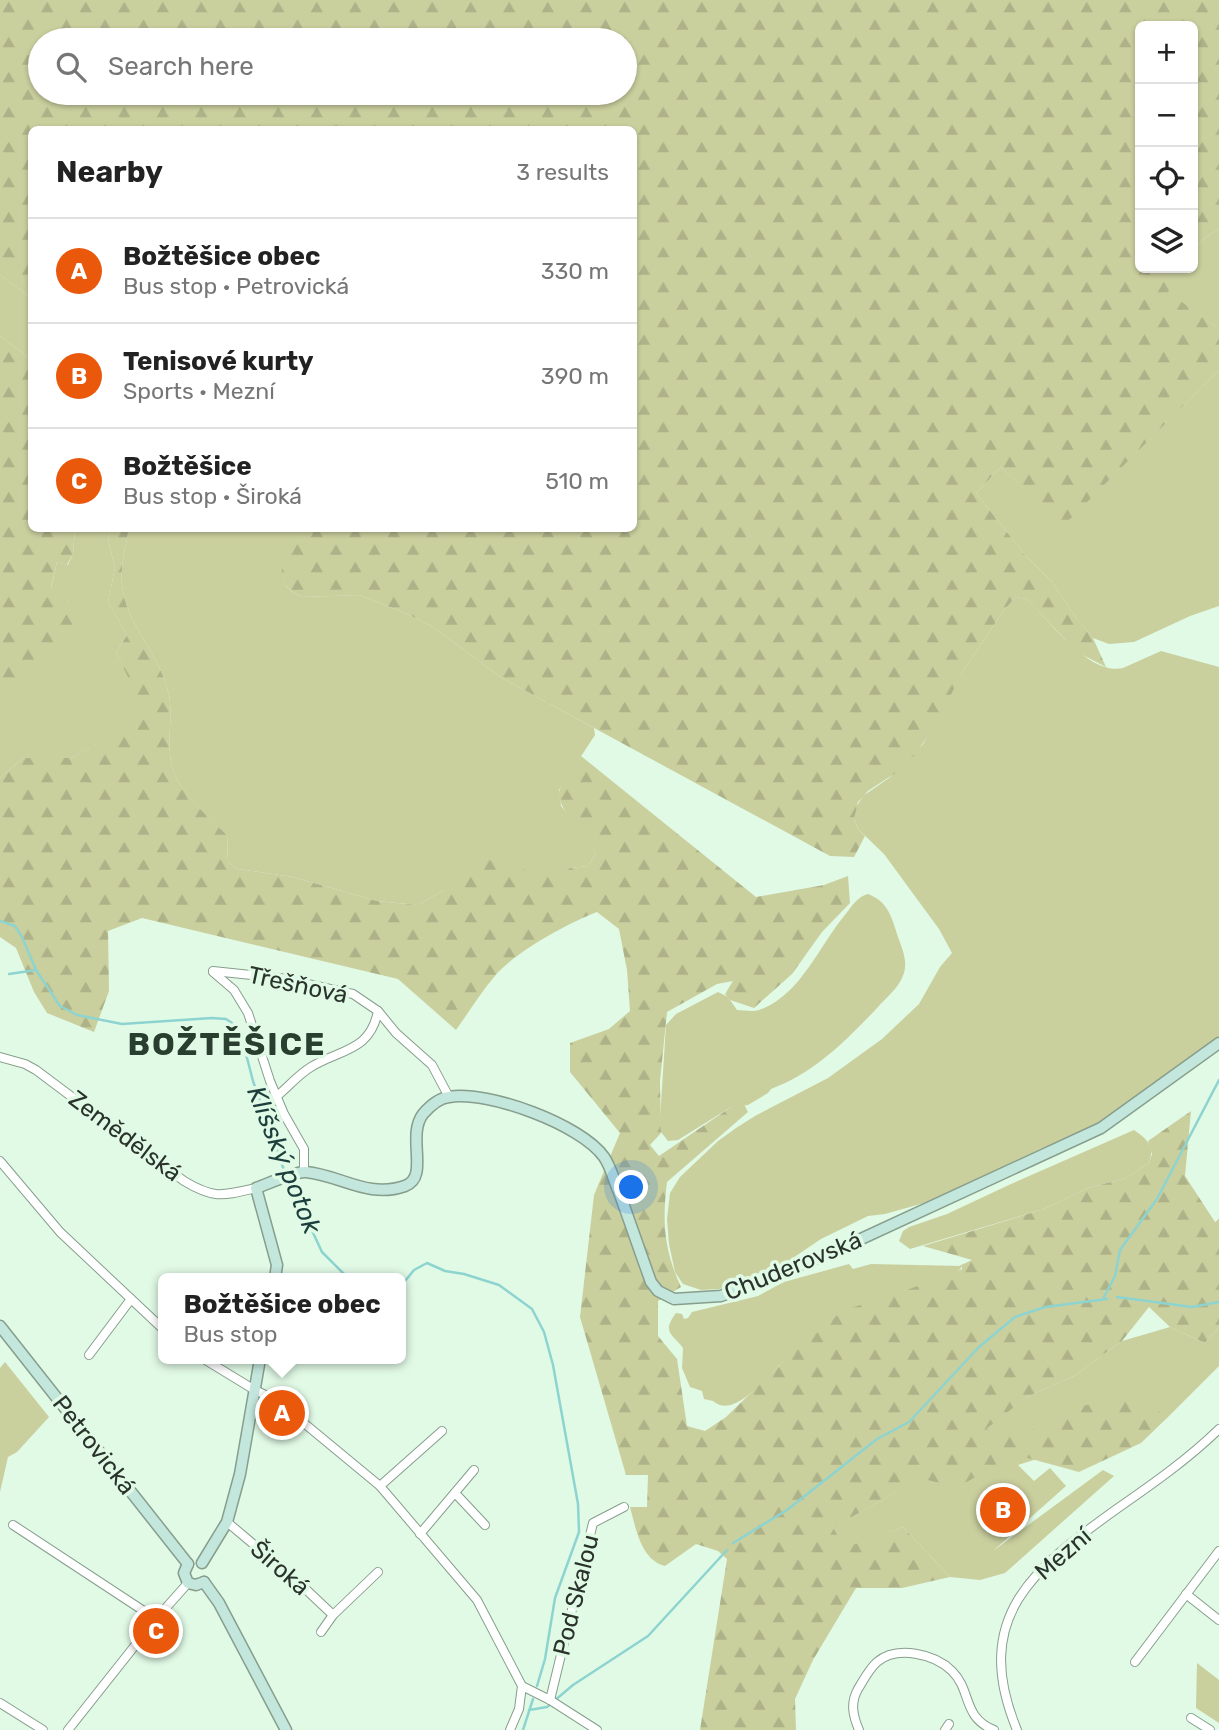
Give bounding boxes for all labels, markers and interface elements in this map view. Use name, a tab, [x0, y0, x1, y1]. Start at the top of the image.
map controls	[1135, 21, 1198, 273]
button: +	[1135, 21, 1198, 84]
search box	[28, 28, 637, 105]
icon: search	[52, 48, 90, 86]
text: Search here	[108, 51, 254, 82]
button: −	[1135, 84, 1198, 147]
button: locate	[1135, 147, 1198, 210]
text: Nearby	[56, 154, 163, 190]
text: 3 results	[516, 158, 609, 186]
button: layers	[1135, 210, 1198, 273]
text: Božtěšice obec	[123, 241, 320, 272]
text: A	[71, 257, 87, 285]
text: 330 m	[541, 257, 609, 285]
text: Bus stop · Petrovická	[123, 272, 349, 300]
text: Tenisové kurty	[123, 346, 314, 377]
text: B	[71, 362, 87, 390]
text: 390 m	[541, 362, 609, 390]
text: Sports · Mezní	[123, 377, 275, 405]
text: Božtěšice	[123, 451, 252, 482]
text: C	[71, 467, 87, 495]
text: 510 m	[545, 467, 609, 495]
text: Bus stop · Široká	[123, 482, 302, 510]
street label: Třešňová	[246, 961, 350, 1009]
district label: BOŽTĚŠICE	[127, 1025, 327, 1063]
water label: Klíšský potok	[240, 1081, 328, 1239]
street label: Zemědělská	[63, 1085, 187, 1187]
your location	[614, 1170, 648, 1204]
street label: Chuderovská	[720, 1226, 866, 1306]
popup	[158, 1273, 406, 1364]
text: Božtěšice obec	[183, 1289, 381, 1320]
text: Bus stop	[183, 1320, 278, 1348]
pin: A	[259, 1387, 305, 1439]
street label: Petrovická	[47, 1390, 141, 1500]
pin: B	[980, 1484, 1026, 1536]
street label: Mezní	[1029, 1521, 1098, 1586]
street label: Pod Skalou	[547, 1532, 605, 1658]
street label: Široká	[245, 1535, 315, 1601]
pin: C	[133, 1605, 179, 1657]

